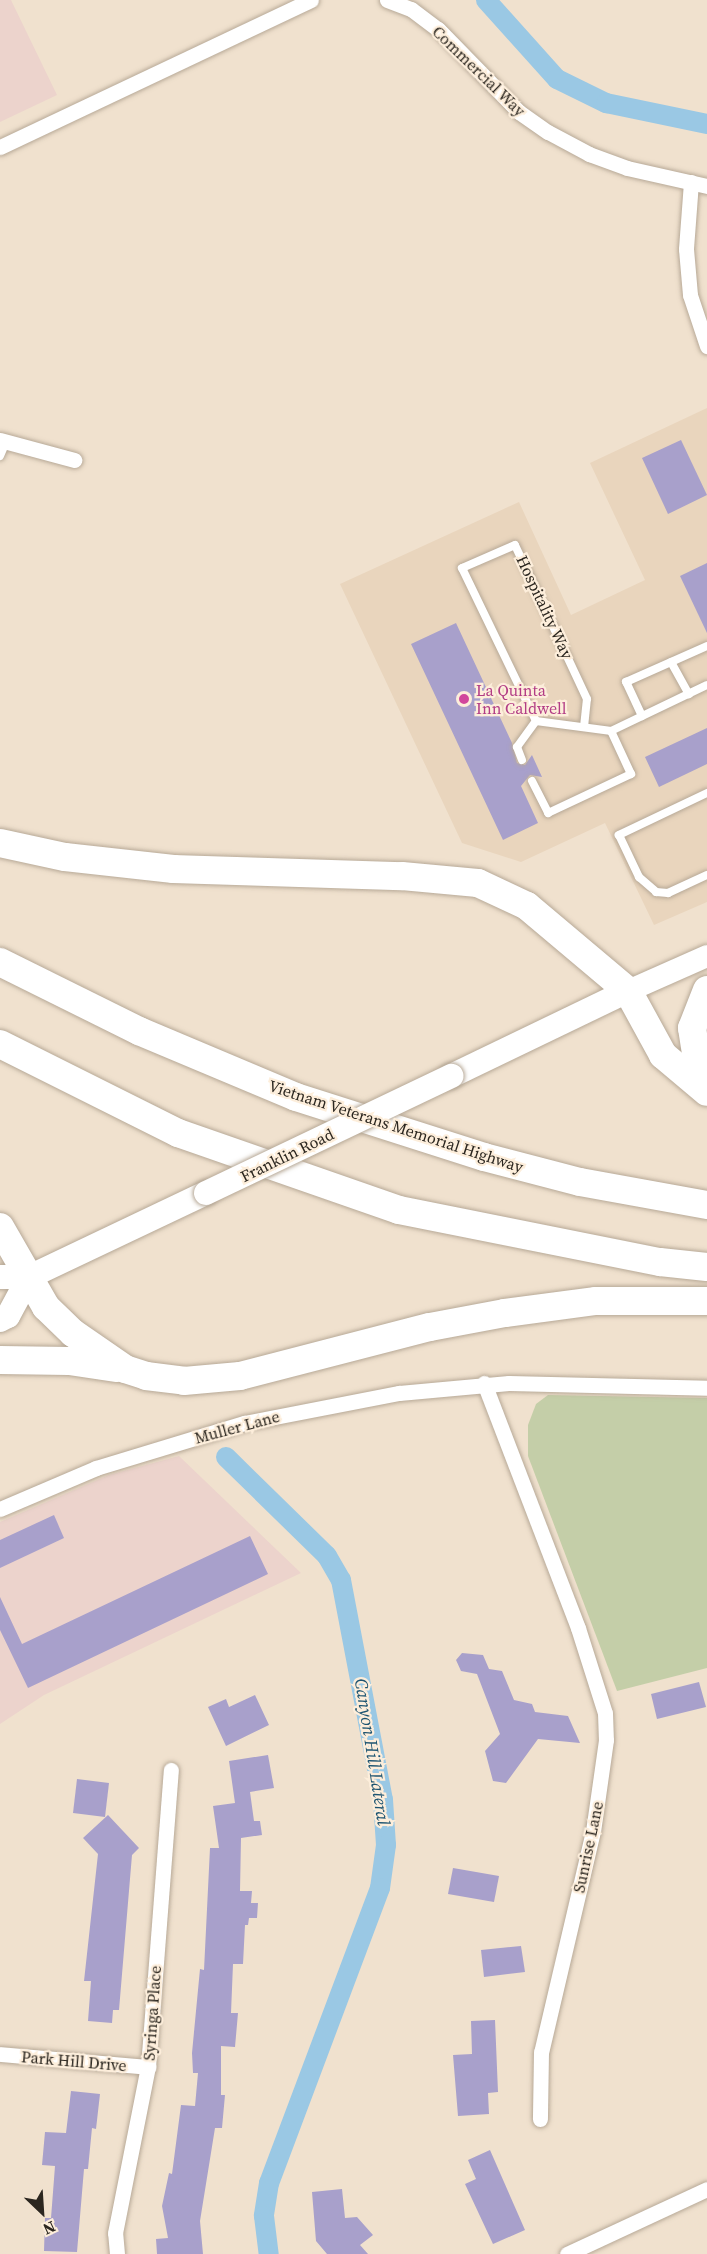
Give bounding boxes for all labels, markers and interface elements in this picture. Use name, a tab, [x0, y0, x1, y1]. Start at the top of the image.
street label: Commercial Way	[428, 22, 530, 120]
street label: Hospitality Way	[513, 552, 577, 662]
place label: La Quinta Inn Caldwell	[476, 680, 566, 718]
marker: La Quinta Inn Caldwell	[457, 692, 471, 706]
street label: Vietnam Veterans Memorial Highway	[266, 1076, 526, 1176]
street label: Franklin Road	[237, 1124, 337, 1186]
street label: Muller Lane	[192, 1406, 282, 1448]
water label: Canyon Hill Lateral	[350, 1677, 394, 1827]
street label: Sunrise Lane	[569, 1800, 607, 1894]
street label: Syringa Place	[139, 1965, 165, 2061]
street label: Park Hill Drive	[20, 2047, 128, 2075]
north arrow	[12, 2182, 72, 2242]
text: N	[40, 2216, 60, 2241]

